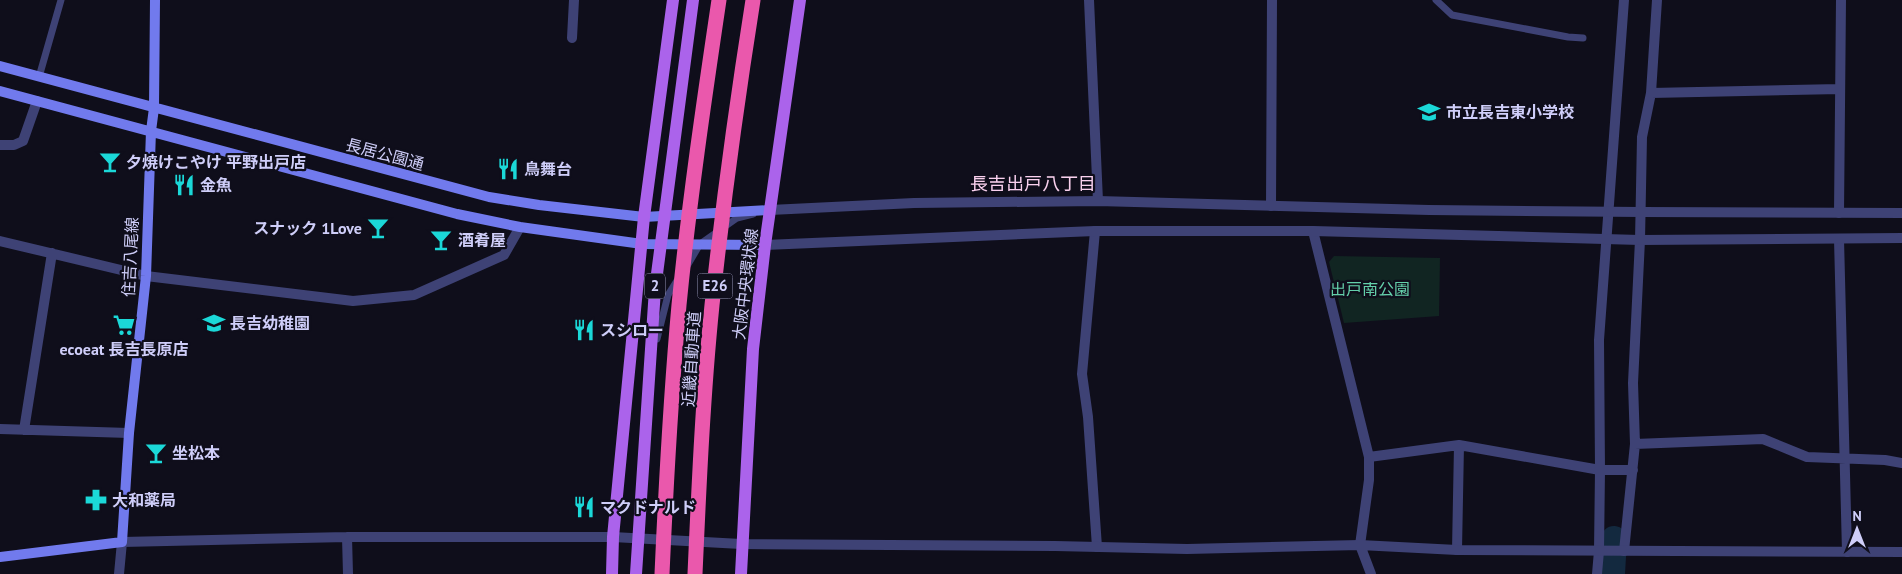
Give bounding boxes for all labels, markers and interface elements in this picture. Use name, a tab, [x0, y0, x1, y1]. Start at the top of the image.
school or university icon: 市立長吉東小学校	[1416, 99, 1442, 125]
place label: 市立長吉東小学校	[1446, 102, 1574, 122]
street label: 長居公園通	[344, 134, 426, 174]
bar icon: 夕焼けこやけ 平野出戸店	[97, 149, 123, 175]
place label: 夕焼けこやけ 平野出戸店	[126, 152, 306, 172]
restaurant icon: 鳥舞台	[495, 156, 521, 182]
place label: 鳥舞台	[524, 159, 572, 179]
restaurant icon: 金魚	[171, 172, 197, 198]
district label: 長吉出戸八丁目	[970, 172, 1096, 195]
place label: 金魚	[200, 175, 232, 195]
bar icon: スナック 1Love	[365, 215, 391, 241]
street label: 住吉八尾線	[118, 217, 142, 297]
place label: スナック 1Love	[253, 218, 362, 238]
bar icon: 酒肴屋	[428, 227, 454, 253]
street label: 大阪中央環状線	[728, 227, 762, 341]
place label: 酒肴屋	[458, 230, 506, 250]
road number: 2	[645, 274, 665, 298]
road number: E26	[698, 274, 732, 298]
park label: 出戸南公園	[1330, 279, 1410, 299]
school or university icon: 長吉幼稚園	[201, 310, 227, 336]
street label: 近畿自動車道	[678, 310, 704, 408]
supermarket icon: ecoeat 長吉長原店	[111, 312, 137, 338]
place label: 長吉幼稚園	[230, 313, 310, 333]
restaurant icon: スシロー	[571, 317, 597, 343]
place label: スシロー	[600, 320, 664, 340]
place label: ecoeat 長吉長原店	[60, 339, 189, 359]
bar icon: 坐松本	[143, 440, 169, 466]
place label: 坐松本	[172, 443, 220, 463]
pharmacy icon: 大和薬局	[83, 487, 109, 513]
place label: 大和薬局	[112, 490, 176, 510]
restaurant icon: マクドナルド	[571, 494, 597, 520]
place label: マクドナルド	[600, 497, 696, 517]
north arrow	[1832, 504, 1882, 554]
text: N	[1852, 507, 1862, 525]

